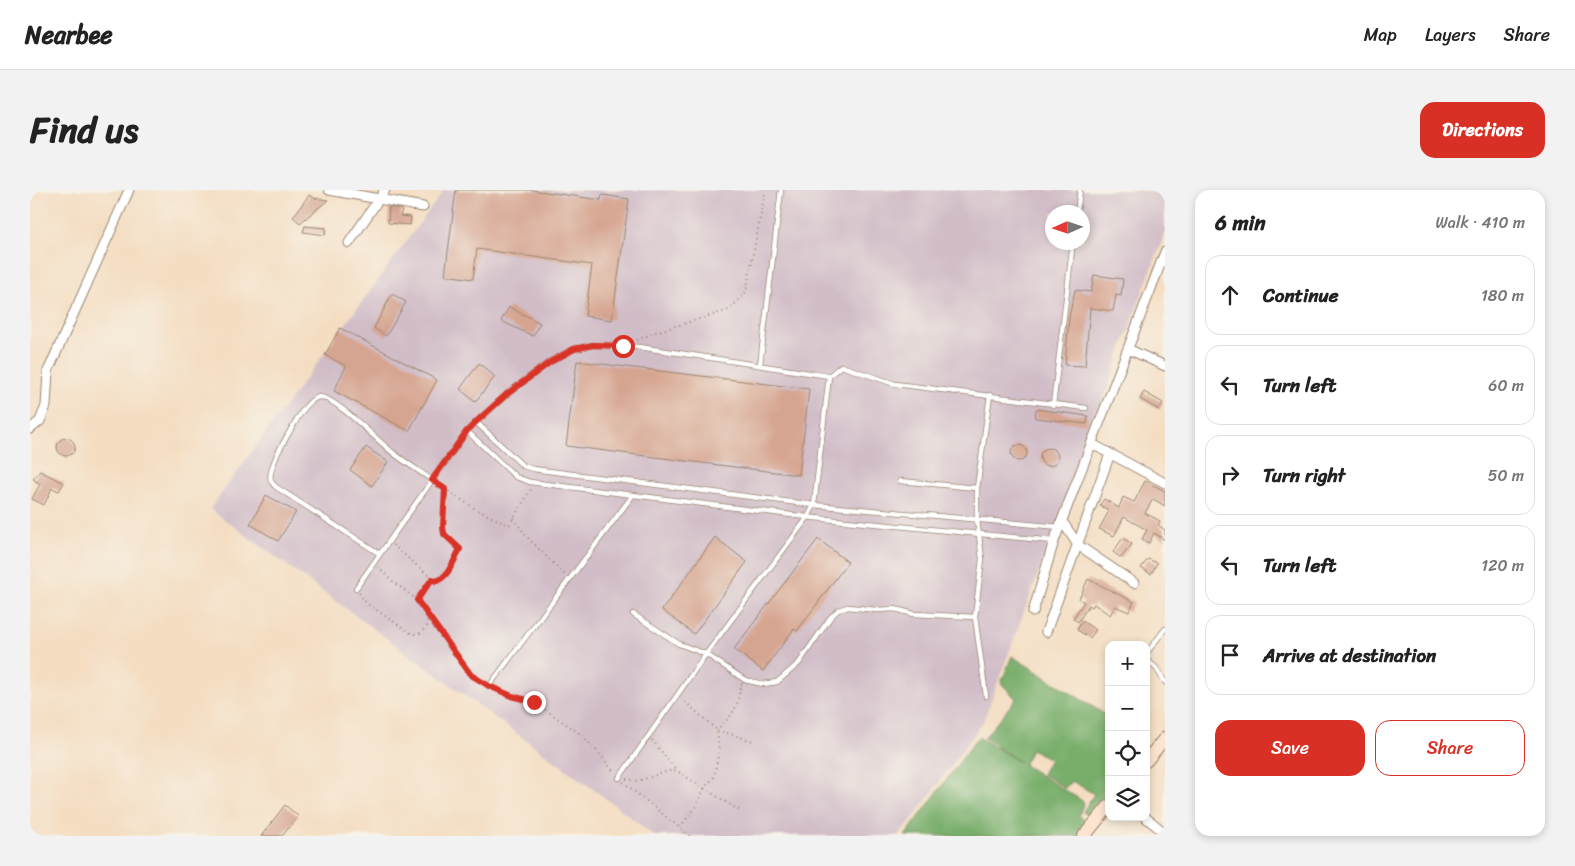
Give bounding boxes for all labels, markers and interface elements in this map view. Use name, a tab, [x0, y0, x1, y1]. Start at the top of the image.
text: Nearbee	[25, 14, 113, 56]
text: Map	[1364, 19, 1397, 51]
text: Layers	[1425, 19, 1476, 51]
text: Share	[1504, 19, 1550, 51]
text: Find us	[30, 99, 138, 161]
button: Directions	[1420, 102, 1545, 158]
text: 6 min	[1215, 204, 1266, 242]
north arrow	[1045, 205, 1090, 250]
text: Walk · 410 m	[1436, 208, 1525, 237]
text: Continue	[1263, 279, 1339, 312]
icon: ahead	[1216, 281, 1244, 309]
text: 180 m	[1481, 281, 1524, 310]
route start	[612, 335, 635, 358]
text: Turn left	[1263, 369, 1336, 402]
icon: left	[1216, 371, 1244, 399]
text: 60 m	[1488, 371, 1524, 400]
text: Turn right	[1263, 459, 1345, 492]
icon: right	[1216, 461, 1244, 489]
text: 50 m	[1488, 461, 1524, 490]
text: Turn left	[1263, 549, 1336, 582]
icon: left	[1216, 551, 1244, 579]
text: 120 m	[1481, 551, 1524, 580]
text: Arrive at destination	[1263, 639, 1436, 672]
map controls	[1105, 641, 1150, 821]
button: +	[1105, 641, 1150, 686]
icon: arrive	[1216, 641, 1244, 669]
button: −	[1105, 686, 1150, 731]
route end	[523, 691, 546, 714]
button: Save	[1215, 720, 1365, 776]
button: Share	[1375, 720, 1525, 776]
button: locate	[1105, 731, 1150, 776]
button: layers	[1105, 776, 1150, 821]

